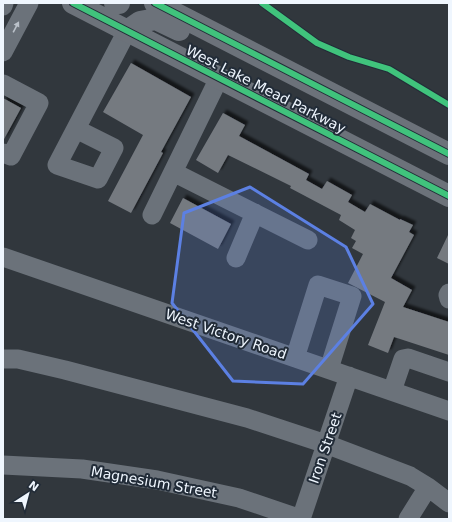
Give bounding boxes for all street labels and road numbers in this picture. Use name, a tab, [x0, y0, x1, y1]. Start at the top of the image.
street label: West Lake Mead Parkway	[183, 42, 349, 136]
street label: West Victory Road	[163, 306, 289, 362]
street label: Iron Street	[305, 410, 345, 486]
street label: Magnesium Street	[90, 463, 219, 501]

